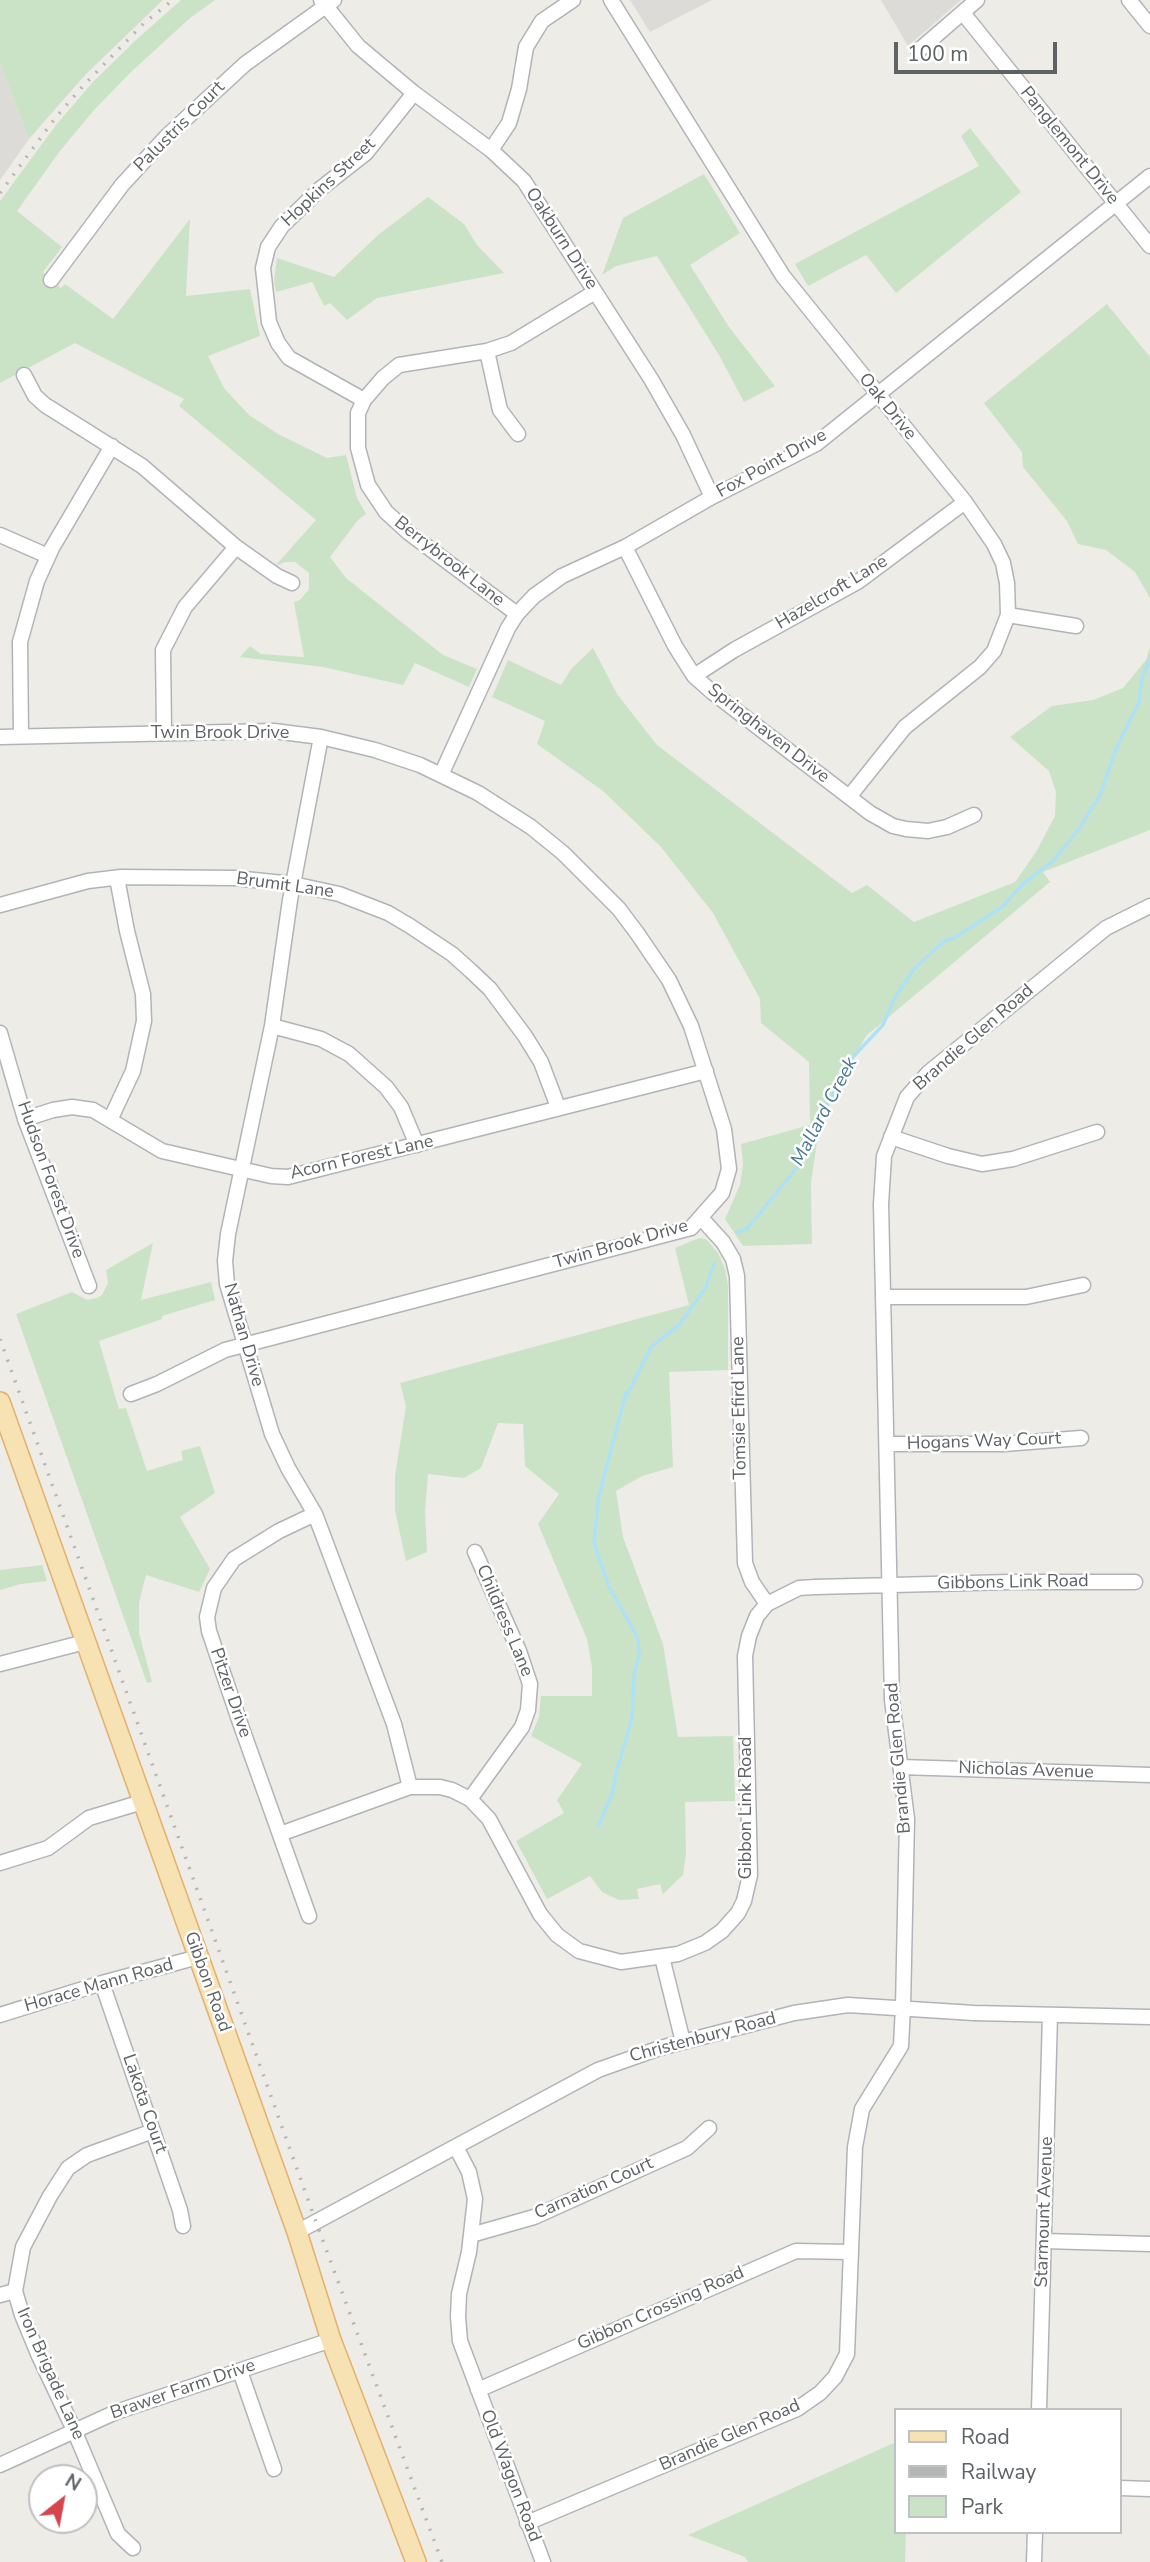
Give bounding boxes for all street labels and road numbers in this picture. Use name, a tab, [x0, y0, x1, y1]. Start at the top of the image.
street label: Palustris Court	[130, 77, 230, 177]
street label: Panglemont Drive	[1015, 83, 1123, 209]
street label: Hopkins Street	[278, 134, 380, 232]
street label: Oakburn Drive	[520, 184, 602, 294]
street label: Oak Drive	[854, 369, 920, 445]
street label: Fox Point Drive	[713, 425, 831, 503]
street label: Berrybrook Lane	[390, 512, 508, 612]
street label: Hazelcroft Lane	[772, 551, 892, 635]
street label: Springhaven Drive	[703, 680, 833, 788]
street label: Twin Brook Drive	[151, 723, 289, 745]
street label: Brumit Lane	[235, 868, 335, 904]
street label: Brandie Glen Road	[910, 980, 1038, 1096]
street label: Hudson Forest Drive	[12, 1099, 88, 1261]
street label: Acorn Forest Lane	[288, 1131, 436, 1185]
street label: Twin Brook Drive	[551, 1216, 691, 1274]
street label: Nathan Drive	[218, 1281, 268, 1389]
street label: Tomsie Efird Lane	[728, 1336, 752, 1480]
street label: Hogans Way Court	[907, 1429, 1061, 1455]
street label: Childress Lane	[471, 1562, 537, 1680]
street label: Gibbons Link Road	[937, 1571, 1089, 1595]
street label: Pitzer Drive	[205, 1645, 255, 1741]
street label: Brandie Glen Road	[882, 1681, 916, 1835]
street label: Gibbon Link Road	[736, 1737, 758, 1879]
street label: Nicholas Avenue	[958, 1758, 1094, 1784]
street label: Gibbon Road	[179, 1929, 235, 2035]
street label: Horace Mann Road	[22, 1954, 176, 2018]
street label: Christenbury Road	[627, 2008, 779, 2068]
street label: Lakota Court	[117, 2052, 171, 2156]
street label: Starmount Avenue	[1032, 2136, 1058, 2288]
street label: Carnation Court	[531, 2153, 657, 2225]
street label: Gibbon Crossing Road	[574, 2262, 748, 2356]
street label: Iron Brigade Lane	[11, 2305, 89, 2443]
street label: Brawer Farm Drive	[108, 2355, 258, 2425]
street label: Brandie Glen Road	[656, 2395, 804, 2477]
street label: Old Wagon Road	[475, 2407, 545, 2545]

